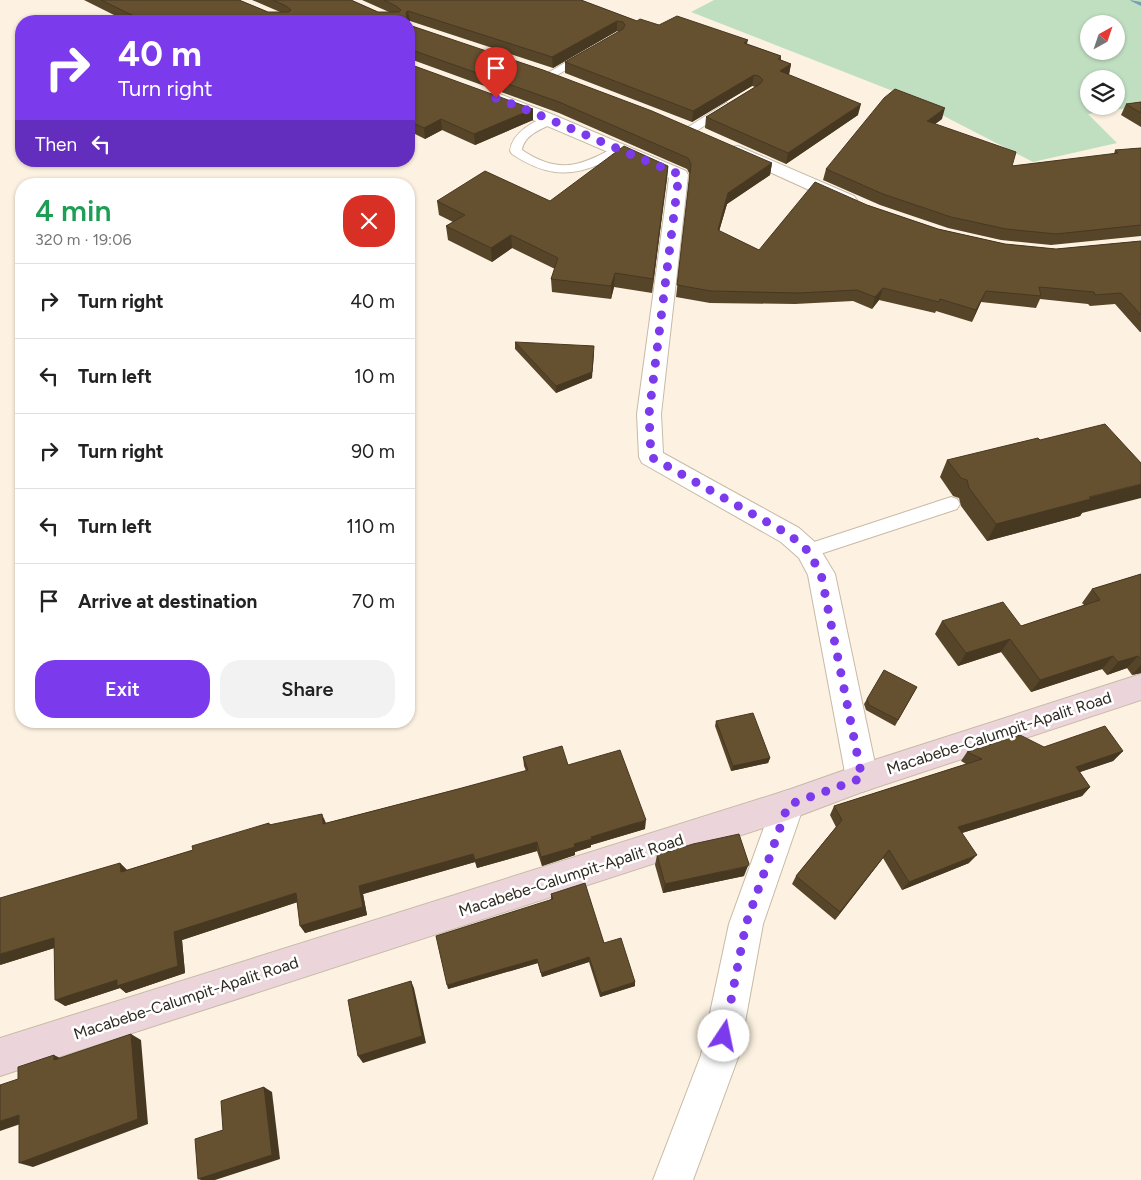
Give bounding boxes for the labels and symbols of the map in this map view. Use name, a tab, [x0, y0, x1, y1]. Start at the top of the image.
north arrow	[1080, 15, 1125, 60]
pin	[475, 47, 517, 98]
street label: Macabebe-Calumpit-Apalit Road	[884, 688, 1114, 778]
street label: Macabebe-Calumpit-Apalit Road	[456, 830, 686, 920]
street label: Macabebe-Calumpit-Apalit Road	[71, 953, 301, 1043]
position arrow	[697, 1009, 749, 1061]

